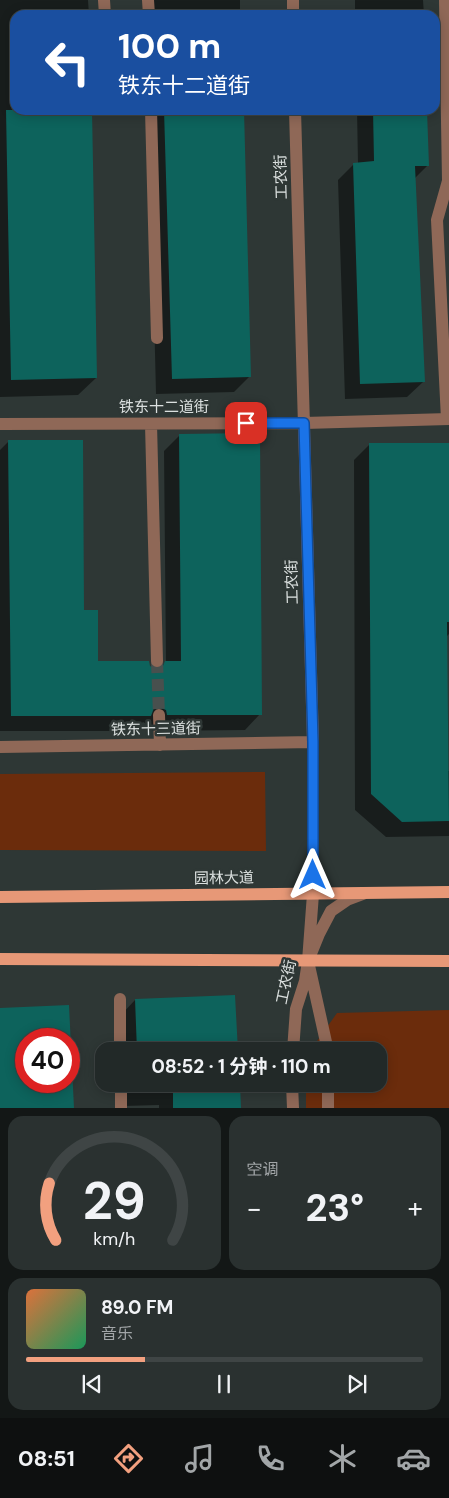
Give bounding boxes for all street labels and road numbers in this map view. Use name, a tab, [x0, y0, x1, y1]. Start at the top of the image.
street label: 工农街	[270, 154, 292, 200]
street label: 铁东十二道街	[119, 397, 209, 417]
street label: 工农街	[281, 559, 303, 605]
street label: 铁东十三道街	[111, 718, 201, 740]
street label: 园林大道	[194, 867, 254, 889]
street label: 工农街	[272, 958, 300, 1006]

